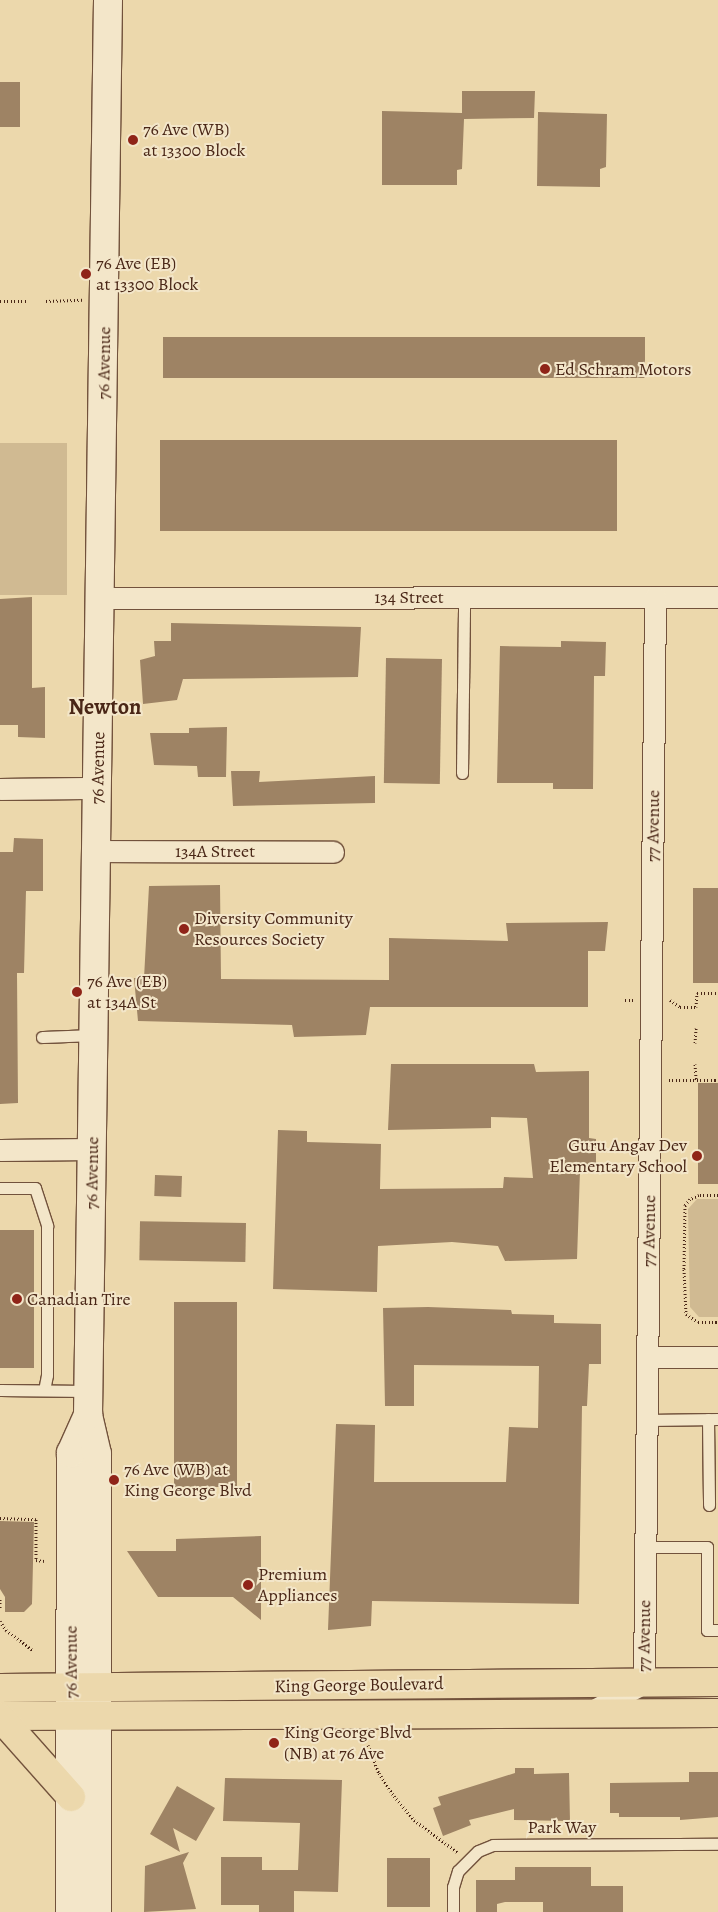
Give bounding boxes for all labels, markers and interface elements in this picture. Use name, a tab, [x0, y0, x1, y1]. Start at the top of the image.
place label: 76 Ave (WB) at 13300 Block	[143, 119, 245, 162]
marker: 76 Ave (WB) at 13300 Block	[127, 134, 139, 146]
place label: 76 Ave (EB) at 13300 Block	[96, 253, 198, 296]
marker: 76 Ave (EB) at 13300 Block	[80, 268, 92, 280]
street label: 76 Avenue	[93, 326, 115, 400]
place label: Ed Schram Motors	[555, 358, 691, 380]
marker: Ed Schram Motors	[539, 363, 551, 375]
street label: 134 Street	[374, 586, 444, 608]
district label: Newton	[69, 695, 141, 721]
street label: 76 Avenue	[87, 731, 109, 805]
street label: 77 Avenue	[642, 790, 664, 862]
street label: 134A Street	[175, 840, 255, 862]
place label: Diversity Community Resources Society	[194, 908, 353, 951]
marker: Diversity Community Resources Society	[178, 923, 190, 935]
place label: 76 Ave (EB) at 134A St	[87, 971, 167, 1014]
marker: 76 Ave (EB) at 134A St	[71, 986, 83, 998]
place label: Guru Angav Dev Elementary School	[549, 1135, 687, 1178]
street label: 76 Avenue	[81, 1136, 103, 1210]
marker: Guru Angav Dev Elementary School	[691, 1150, 703, 1162]
street label: 77 Avenue	[638, 1195, 660, 1267]
place label: Canadian Tire	[27, 1288, 131, 1310]
marker: Canadian Tire	[11, 1293, 23, 1305]
place label: 76 Ave (WB) at King George Blvd	[124, 1459, 252, 1502]
marker: 76 Ave (WB) at King George Blvd	[108, 1474, 120, 1486]
place label: Premium Appliances	[258, 1564, 338, 1606]
marker: Premium Appliances	[242, 1579, 254, 1591]
street label: 77 Avenue	[633, 1600, 655, 1672]
street label: 76 Avenue	[60, 1625, 82, 1699]
street label: King George Boulevard	[274, 1673, 444, 1697]
place label: King George Blvd (NB) at 76 Ave	[284, 1722, 412, 1765]
marker: King George Blvd (NB) at 76 Ave	[268, 1737, 280, 1749]
street label: Park Way	[528, 1816, 596, 1838]

